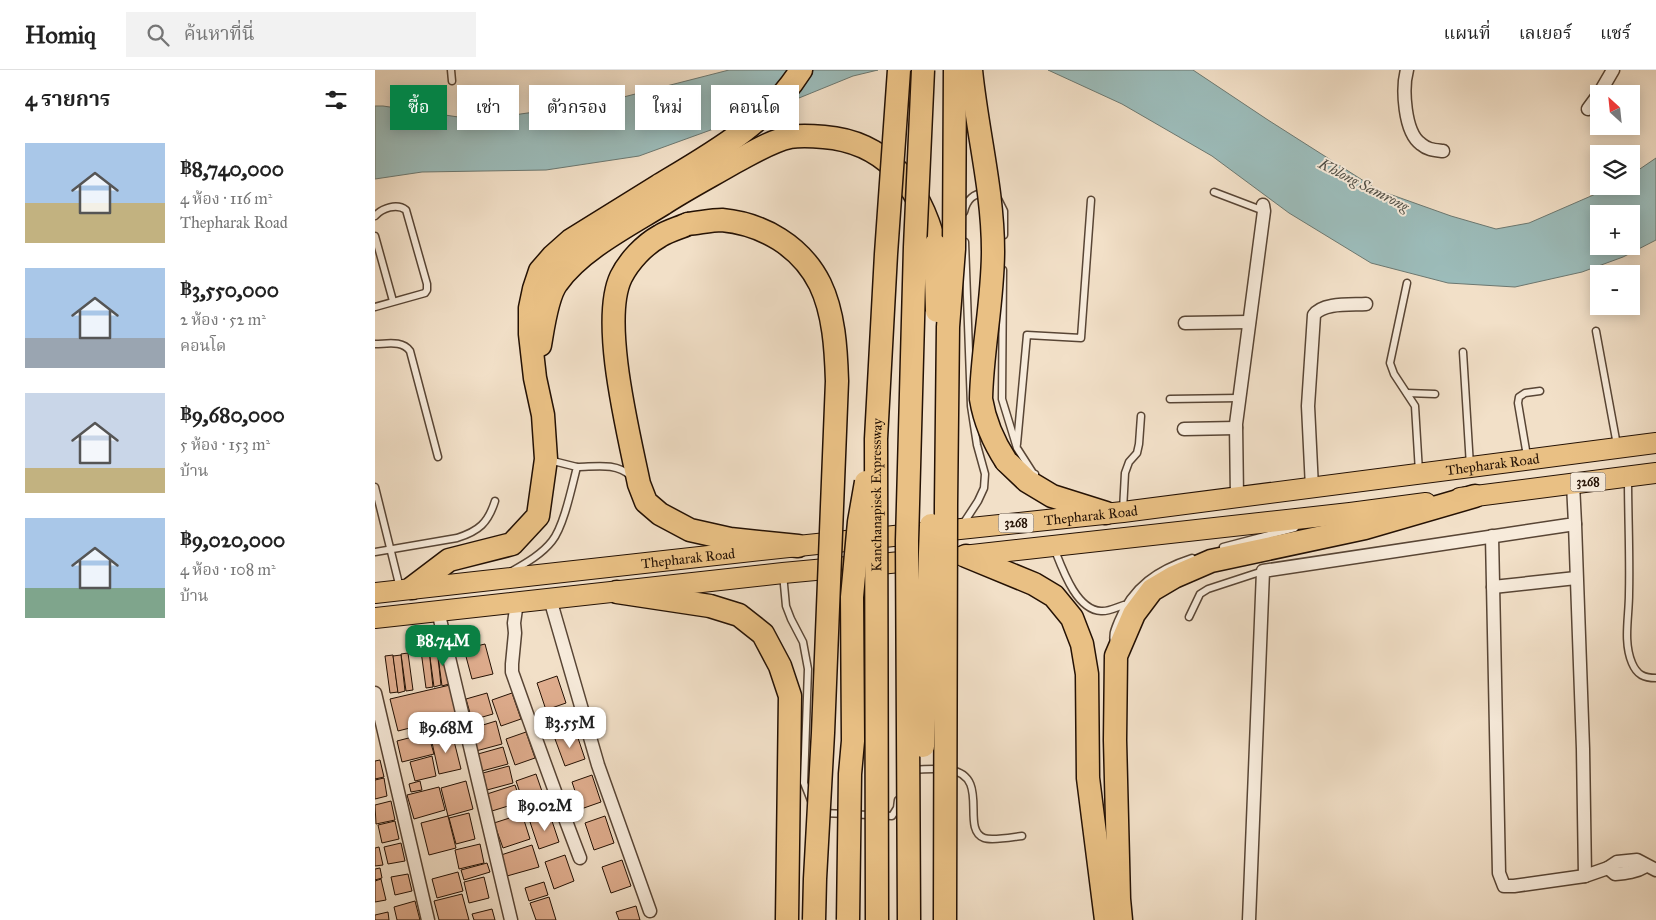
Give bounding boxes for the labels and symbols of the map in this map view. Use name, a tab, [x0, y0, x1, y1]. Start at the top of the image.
north arrow	[1590, 85, 1640, 135]
water label: Khlong Samrong	[1315, 154, 1413, 216]
street label: Kanchanapisek Expressway	[867, 417, 886, 572]
street label: Thepharak Road	[1445, 450, 1540, 479]
road number: 3268	[1571, 472, 1605, 492]
street label: Thepharak Road	[1043, 502, 1139, 529]
road number: 3268	[999, 513, 1033, 532]
street label: Thepharak Road	[640, 545, 736, 572]
pin: ฿8.74M	[402, 624, 484, 667]
pin: ฿3.55M	[529, 706, 611, 749]
pin: ฿9.68M	[405, 712, 487, 754]
pin: ฿9.02M	[504, 790, 586, 832]

